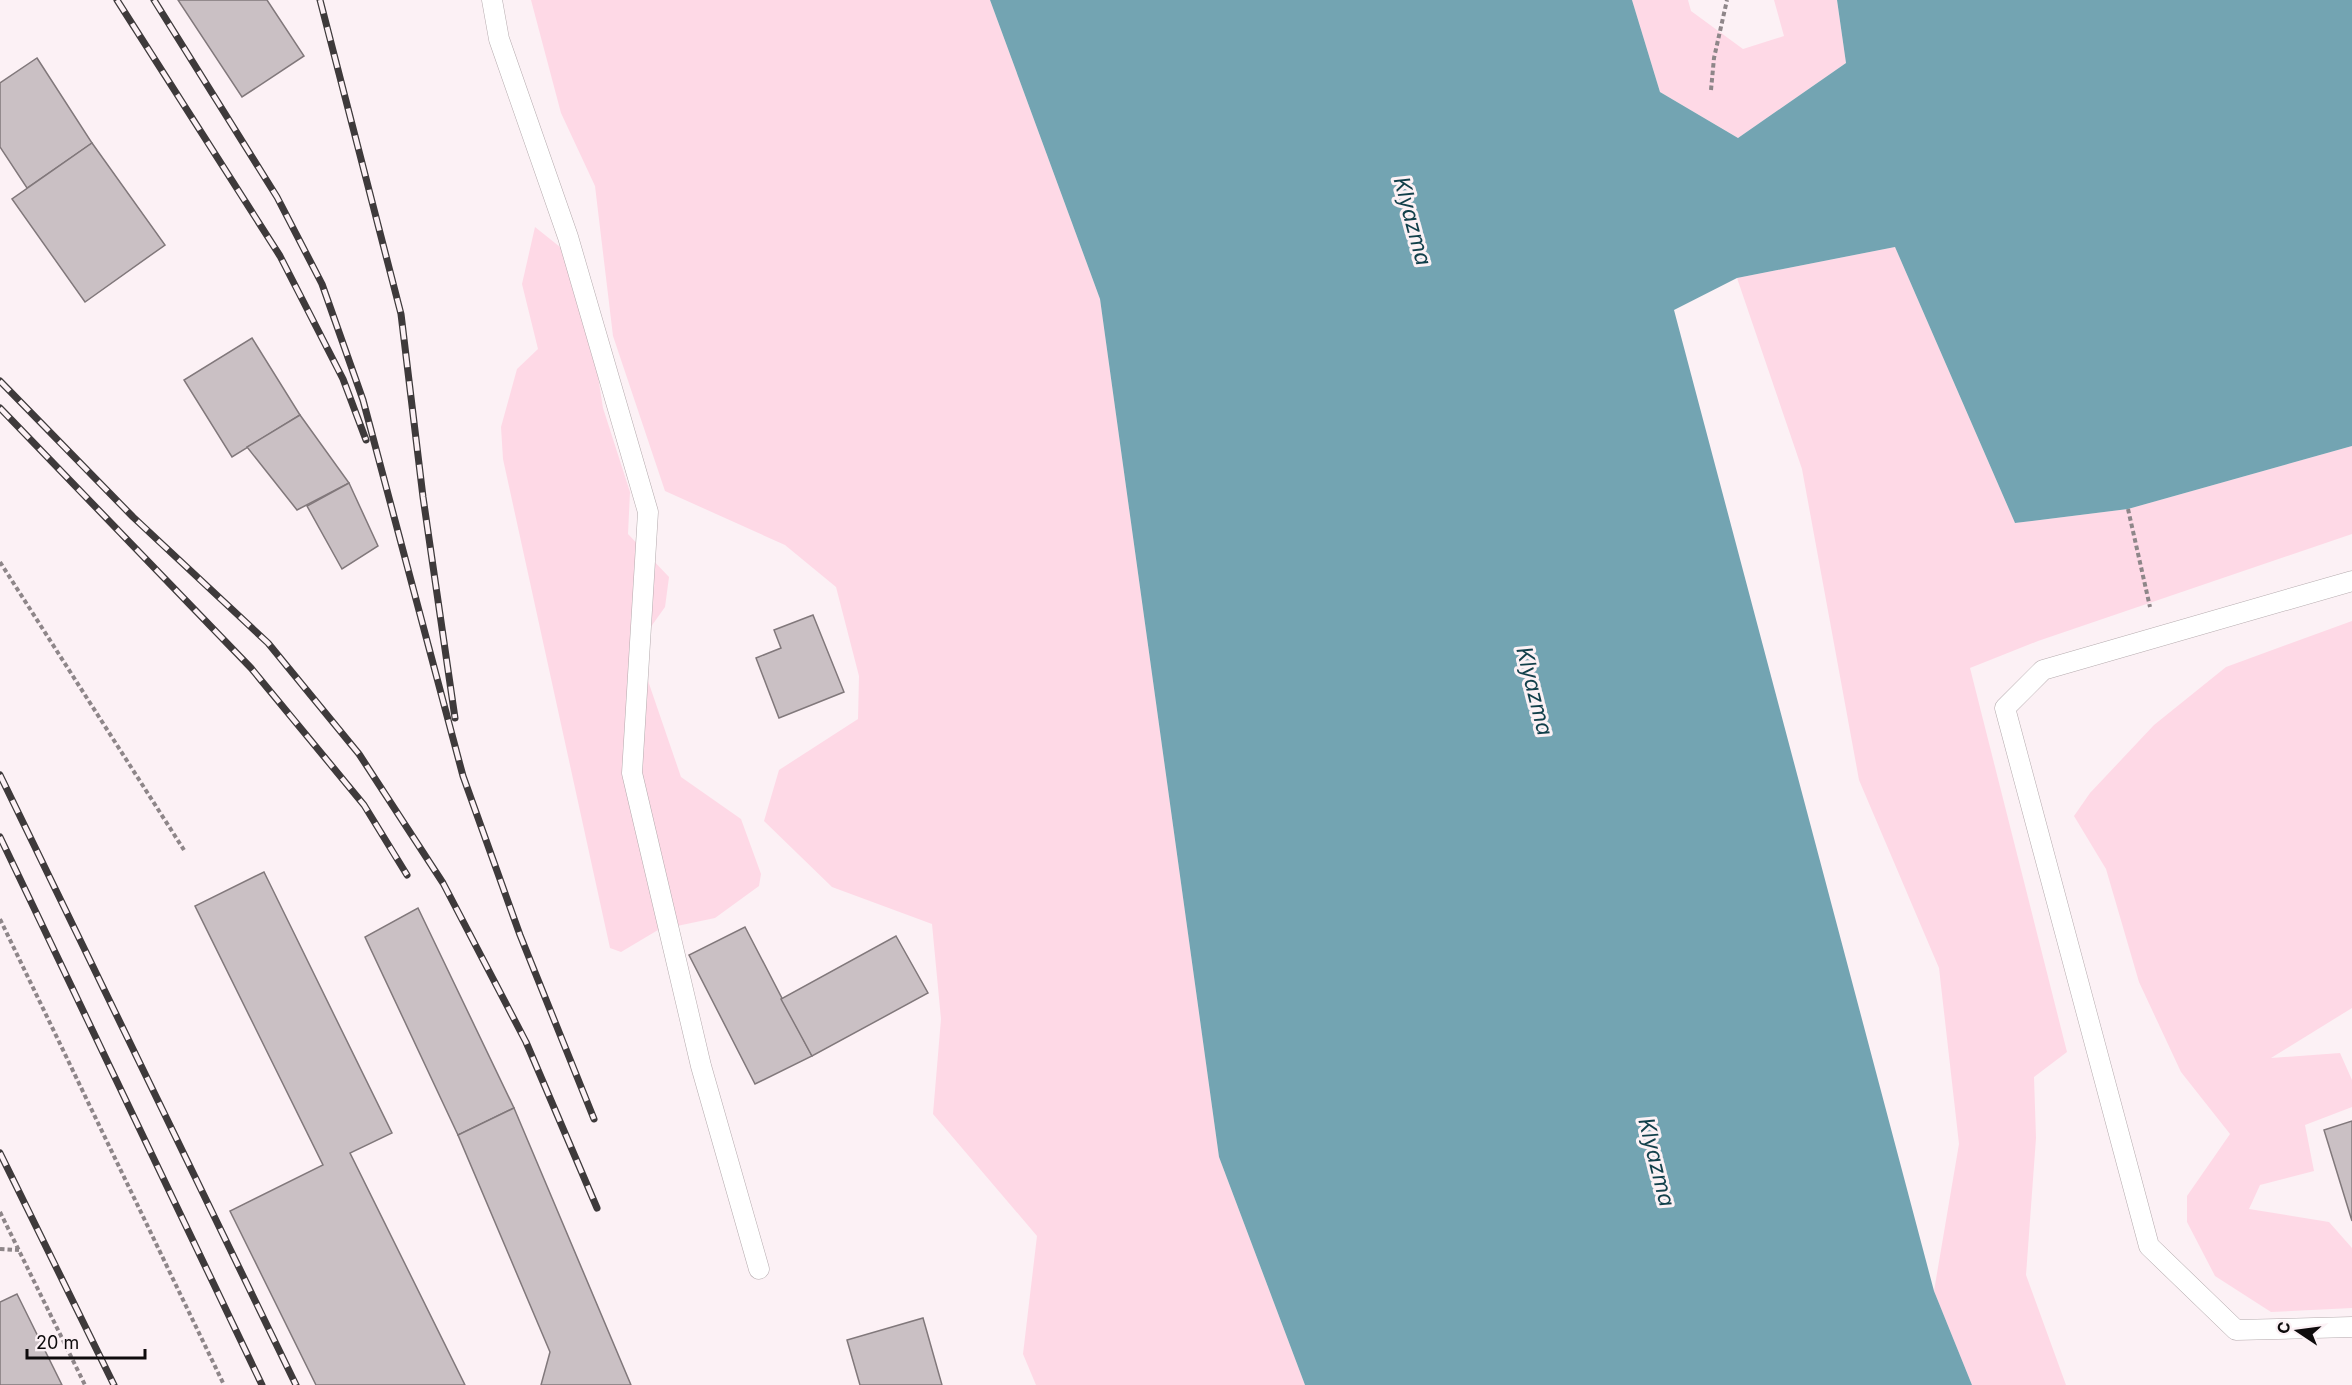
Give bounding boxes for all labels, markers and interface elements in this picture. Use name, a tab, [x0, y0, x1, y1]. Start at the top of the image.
water label: Klyazma	[1389, 174, 1437, 268]
water label: Klyazma	[1511, 644, 1559, 738]
water label: Klyazma	[1633, 1115, 1681, 1209]
north arrow	[2268, 1301, 2328, 1361]
text: С	[2272, 1319, 2294, 1336]
scale bar	[27, 1322, 146, 1360]
text: 20 m	[36, 1332, 79, 1353]

